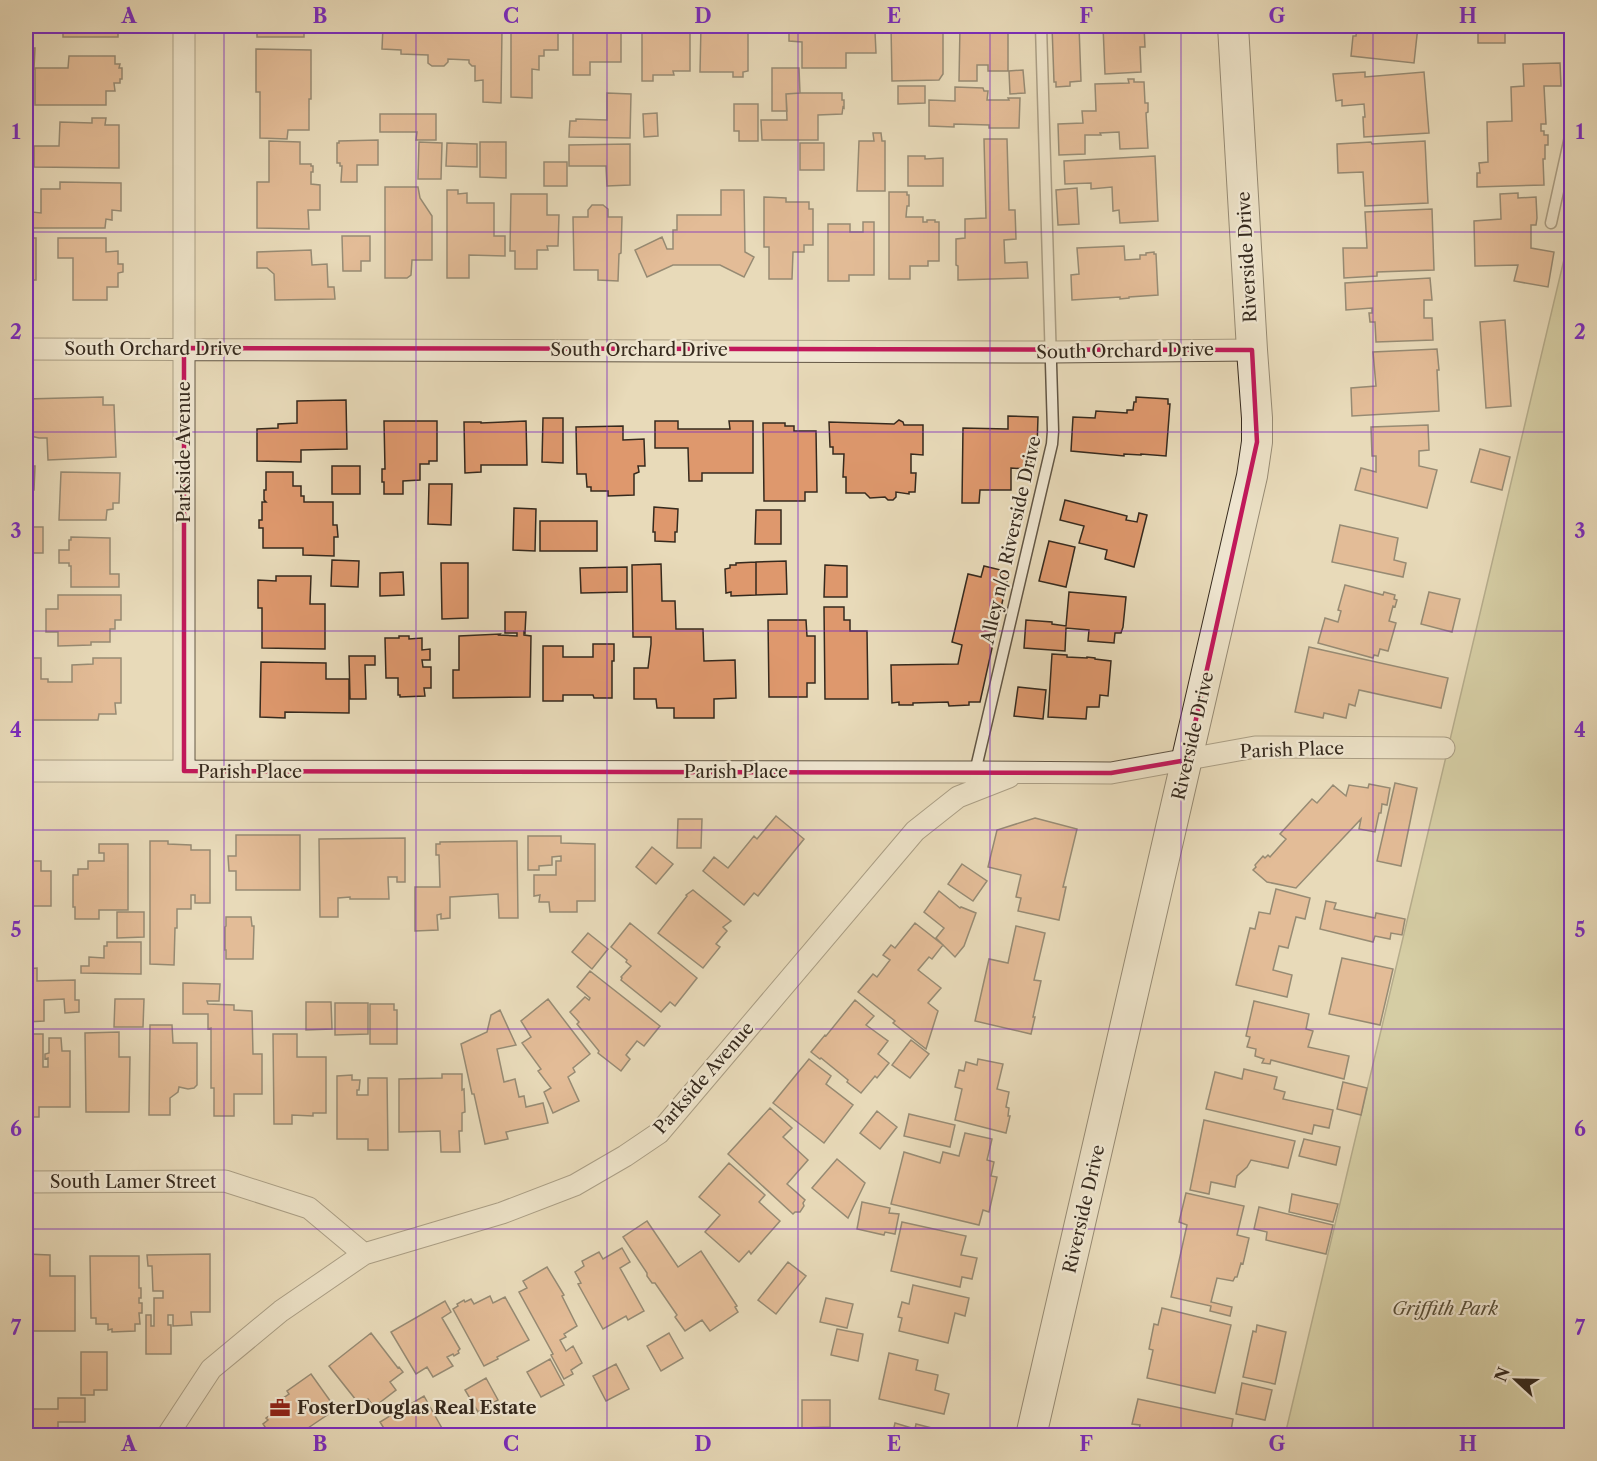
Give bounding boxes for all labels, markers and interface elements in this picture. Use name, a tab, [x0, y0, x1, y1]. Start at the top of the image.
text: A	[120, 4, 137, 28]
text: B	[313, 4, 328, 28]
text: C	[503, 4, 519, 28]
text: D	[694, 4, 712, 28]
text: E	[887, 4, 901, 28]
text: F	[1079, 4, 1093, 28]
text: G	[1269, 4, 1286, 28]
text: H	[1459, 4, 1477, 28]
text: 1	[12, 120, 21, 144]
text: 1	[1576, 120, 1585, 144]
street label: Riverside Drive	[1233, 191, 1261, 323]
text: 2	[10, 320, 22, 344]
text: 2	[1574, 320, 1586, 344]
street label: South Orchard Drive	[64, 338, 242, 360]
street label: South Orchard Drive	[1036, 338, 1214, 364]
street label: South Orchard Drive	[550, 339, 728, 361]
street label: Parkside Avenue	[173, 381, 195, 523]
street label: Alley n/o Riverside Drive	[976, 434, 1046, 647]
text: 3	[10, 519, 22, 543]
text: 3	[1574, 519, 1586, 543]
street label: Riverside Drive	[1168, 670, 1218, 802]
text: 4	[10, 718, 22, 742]
text: 4	[1574, 718, 1586, 742]
street label: Parish Place	[1239, 737, 1345, 763]
street label: Parish Place	[198, 761, 302, 783]
street label: Parish Place	[684, 761, 788, 783]
text: 5	[10, 918, 22, 942]
text: 5	[1574, 918, 1586, 942]
street label: Parkside Avenue	[649, 1017, 759, 1139]
text: 6	[10, 1117, 22, 1141]
text: 6	[1574, 1117, 1586, 1141]
street label: Riverside Drive	[1059, 1143, 1109, 1275]
street label: South Lamer Street	[50, 1171, 217, 1193]
park label: Griffith Park	[1392, 1298, 1499, 1320]
text: 7	[11, 1316, 22, 1340]
text: 7	[1575, 1316, 1586, 1340]
north arrow	[1486, 1350, 1546, 1410]
text: N	[1490, 1364, 1514, 1385]
office icon: FosterDouglas Real Estate	[268, 1396, 292, 1420]
place label: FosterDouglas Real Estate	[297, 1397, 537, 1419]
text: A	[120, 1432, 137, 1456]
text: B	[313, 1432, 328, 1456]
text: C	[503, 1432, 519, 1456]
text: D	[694, 1432, 712, 1456]
text: E	[887, 1432, 901, 1456]
text: F	[1079, 1432, 1093, 1456]
text: G	[1269, 1432, 1286, 1456]
text: H	[1459, 1432, 1477, 1456]

